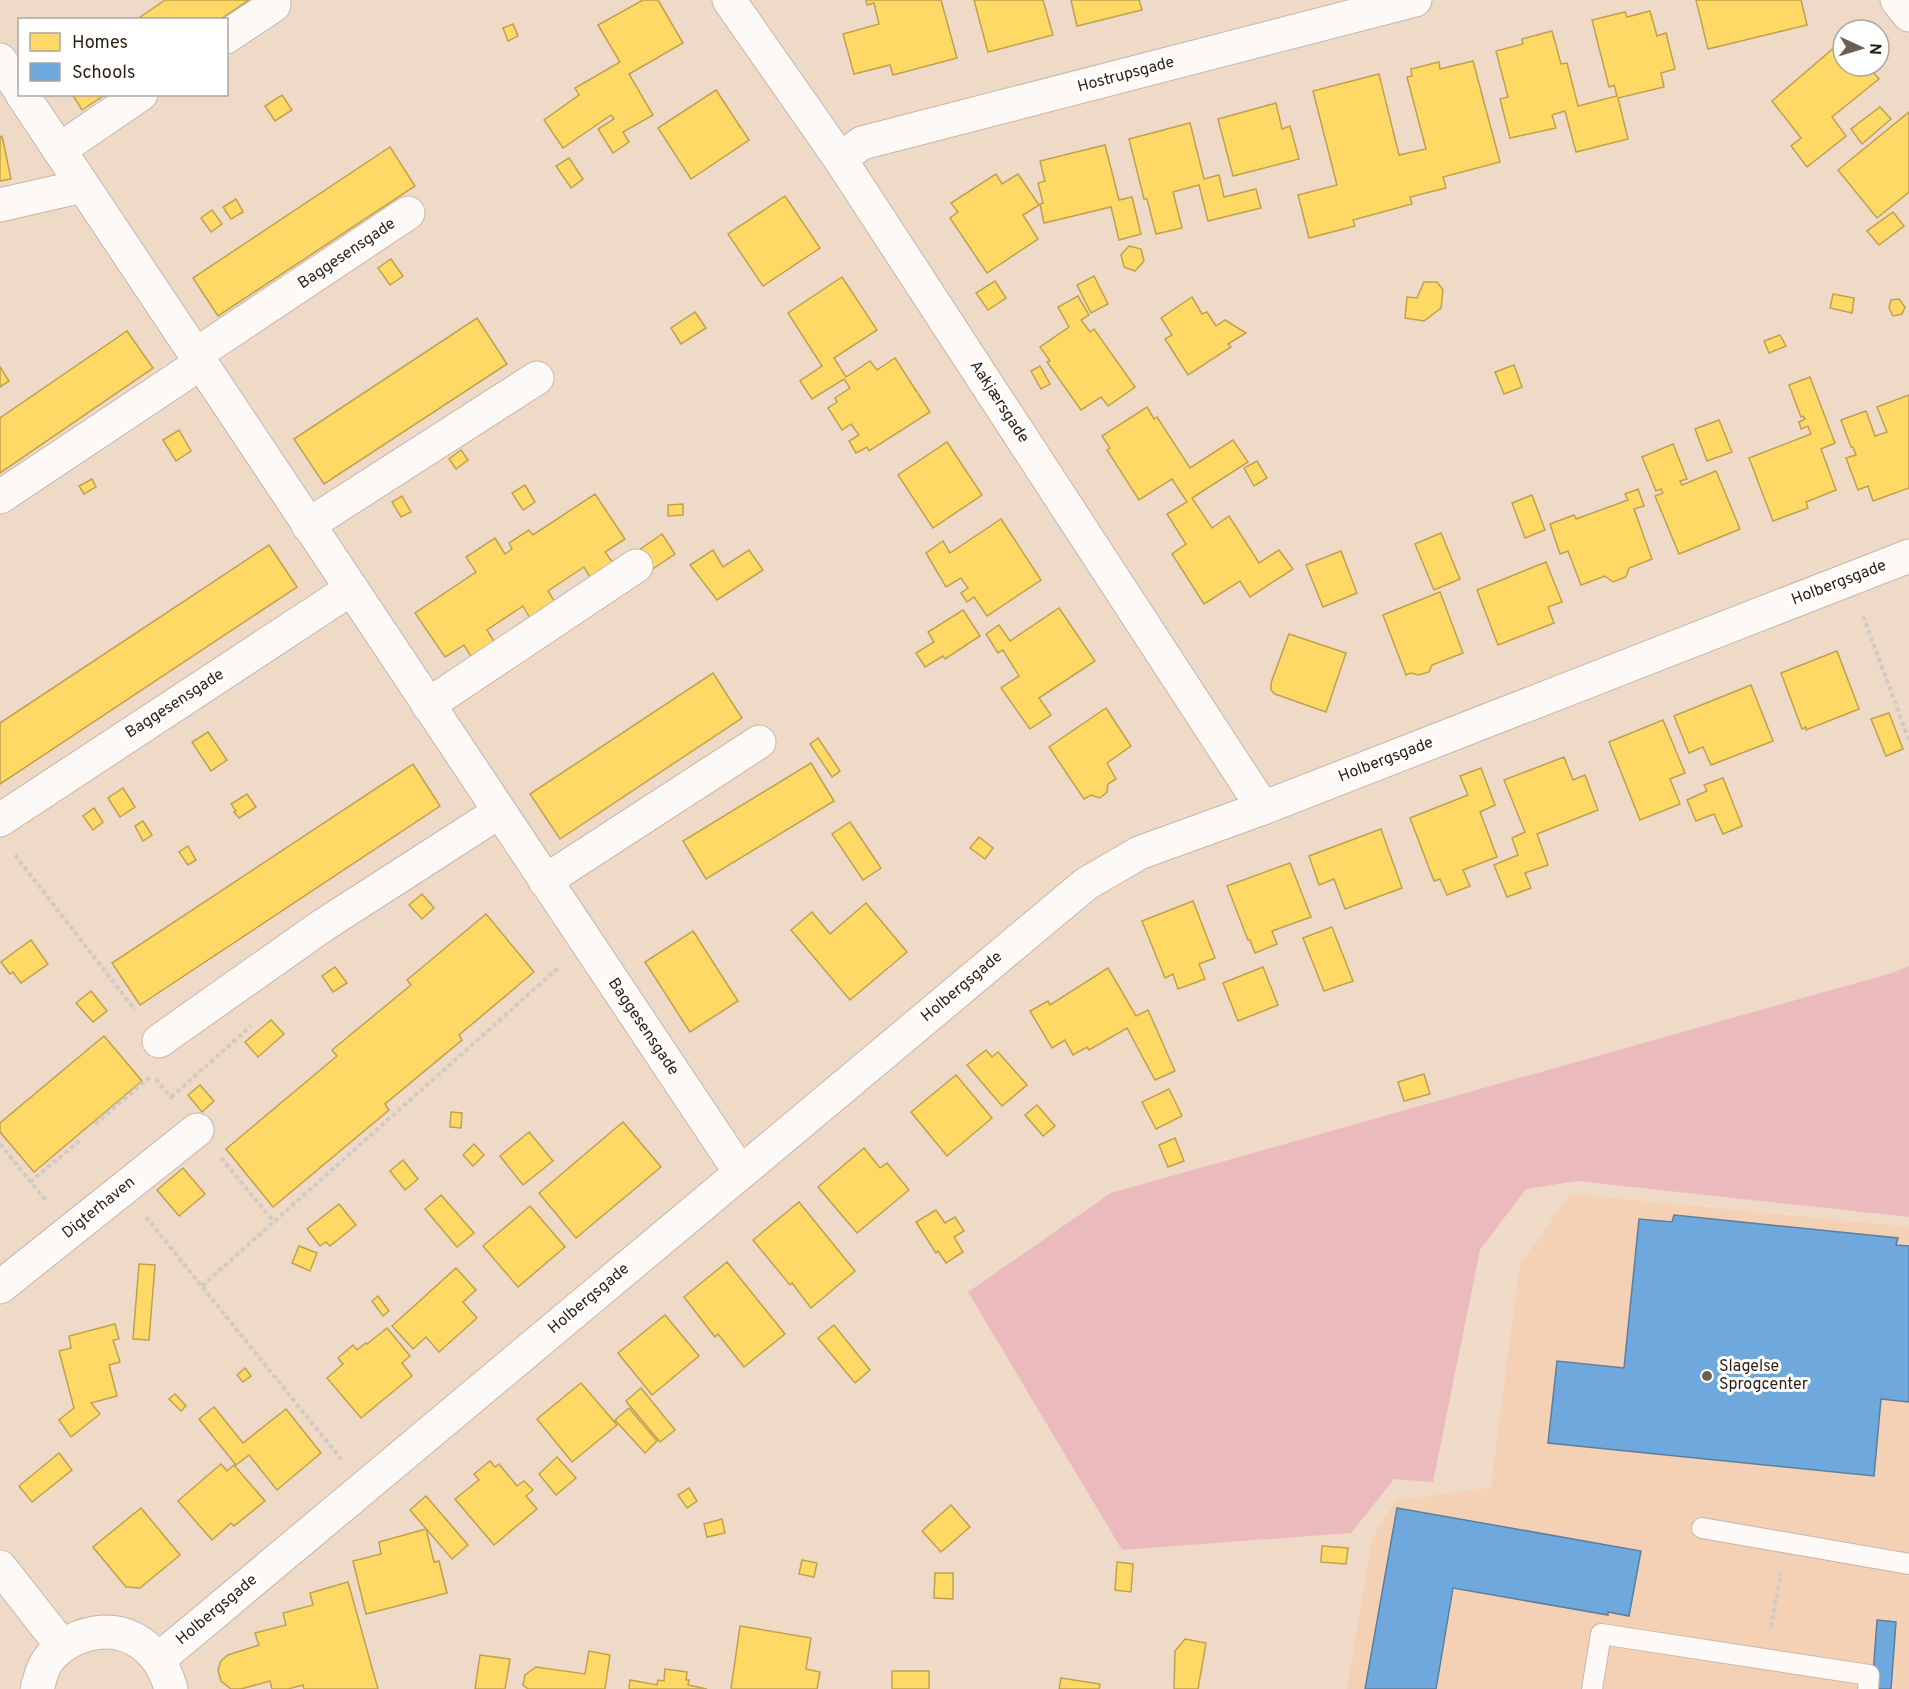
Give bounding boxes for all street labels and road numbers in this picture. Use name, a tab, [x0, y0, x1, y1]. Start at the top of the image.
street label: Hostrupsgade	[1075, 52, 1177, 98]
street label: Baggesensgade	[294, 214, 400, 294]
street label: Aakjærsgade	[965, 357, 1033, 447]
street label: Holbergsgade	[1789, 556, 1889, 610]
street label: Baggesensgade	[122, 665, 228, 743]
street label: Holbergsgade	[1336, 733, 1436, 787]
street label: Holbergsgade	[917, 947, 1007, 1027]
street label: Baggesensgade	[603, 974, 683, 1080]
street label: Digterhaven	[58, 1172, 140, 1244]
street label: Holbergsgade	[544, 1259, 634, 1339]
street label: Holbergsgade	[172, 1570, 262, 1650]

